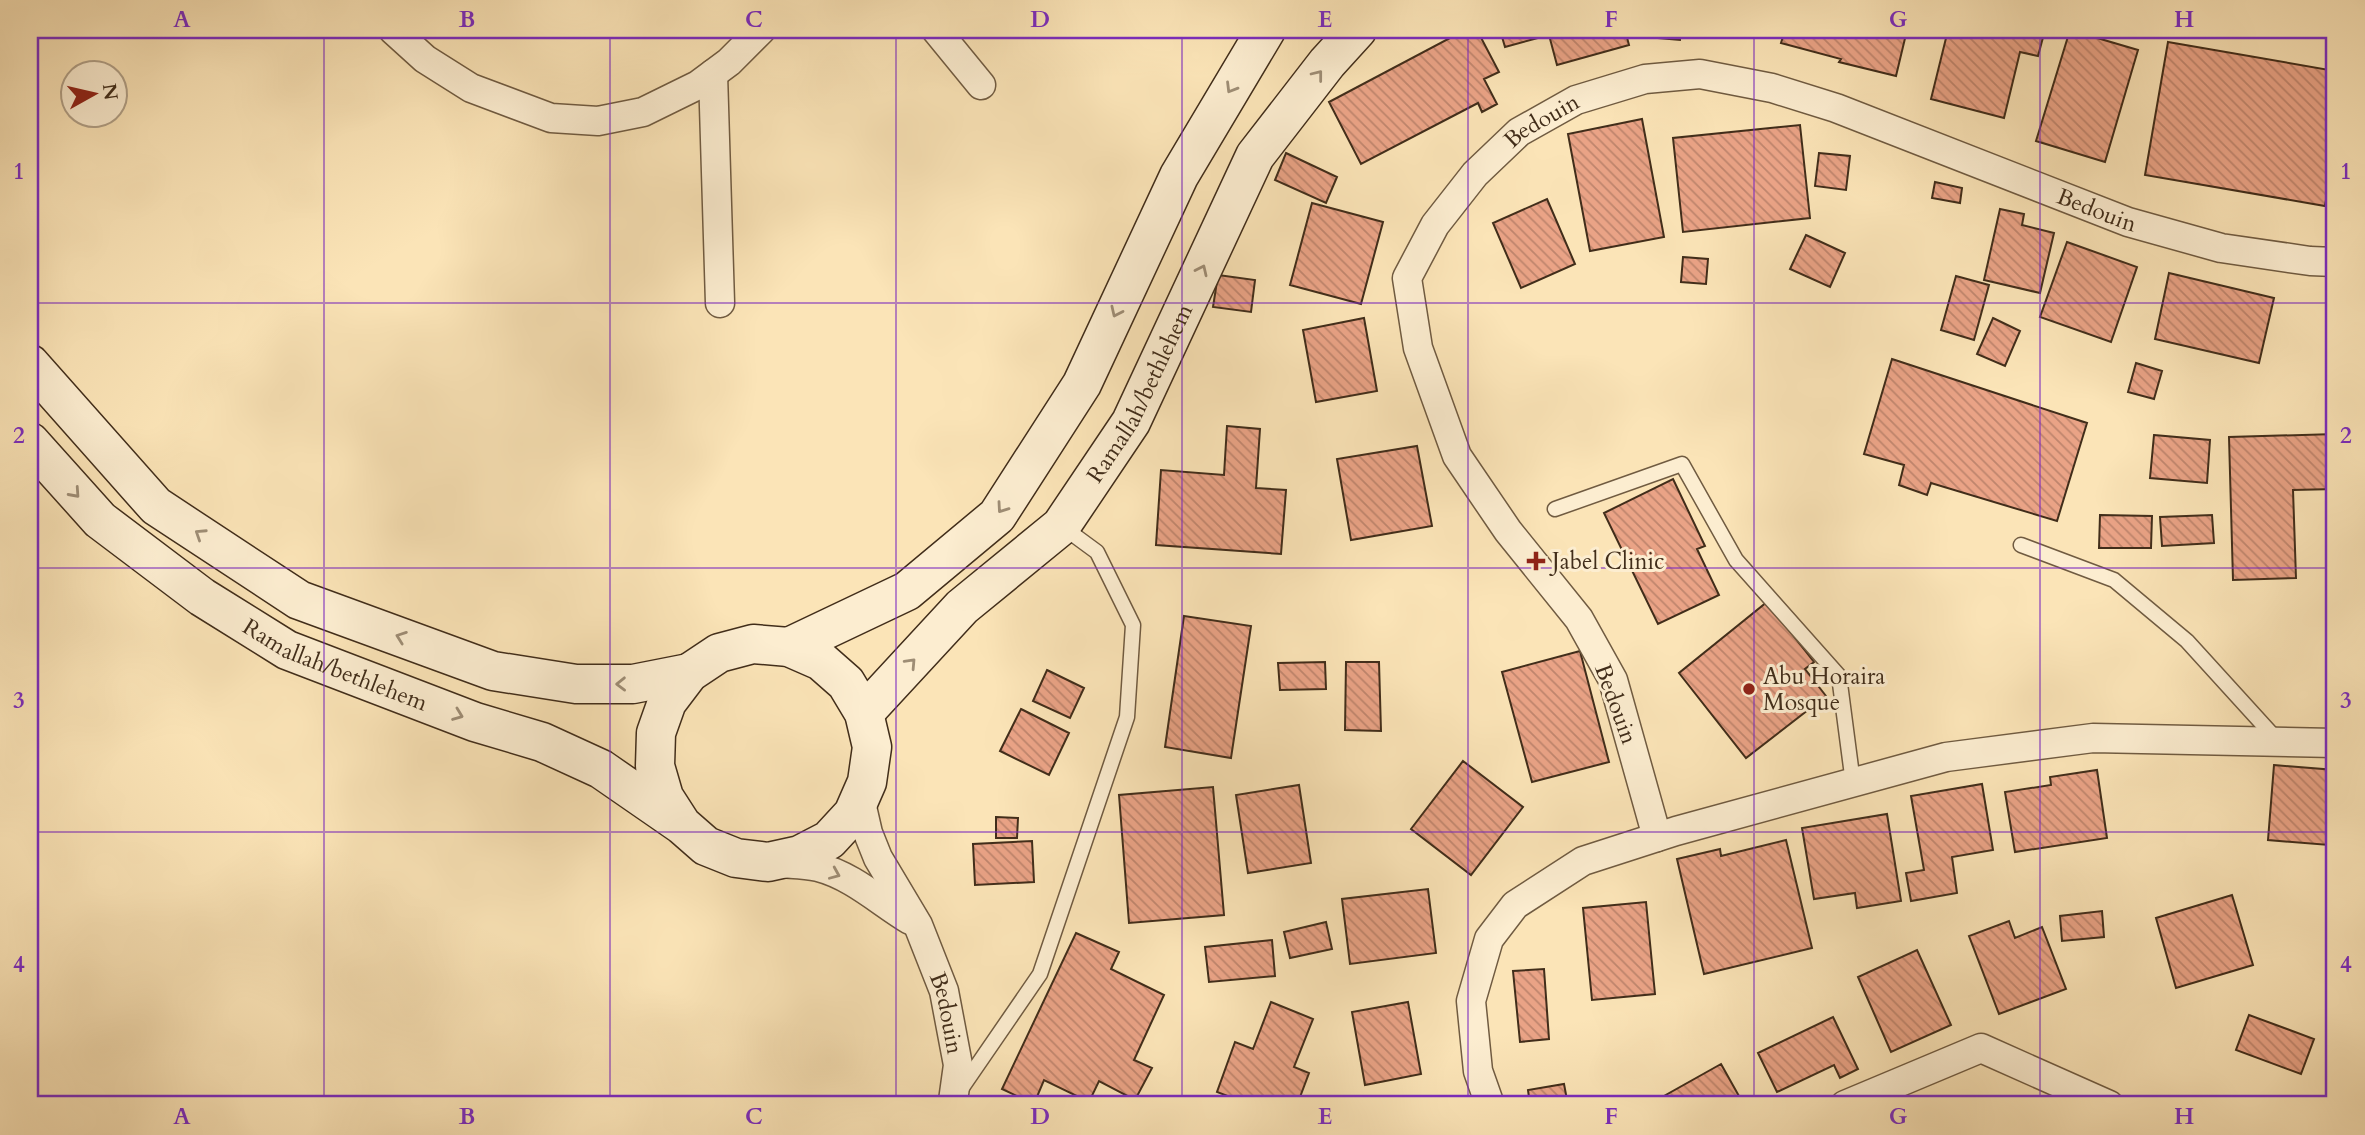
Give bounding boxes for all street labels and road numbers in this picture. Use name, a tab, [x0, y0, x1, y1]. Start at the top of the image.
street label: Bedouin	[1496, 86, 1585, 155]
street label: Bedouin	[2053, 180, 2140, 239]
street label: Ramallah/bethlehem	[1079, 298, 1200, 489]
street label: Ramallah/bethlehem	[237, 611, 433, 718]
street label: Bedouin	[1587, 660, 1645, 748]
street label: Bedouin	[923, 967, 971, 1056]

